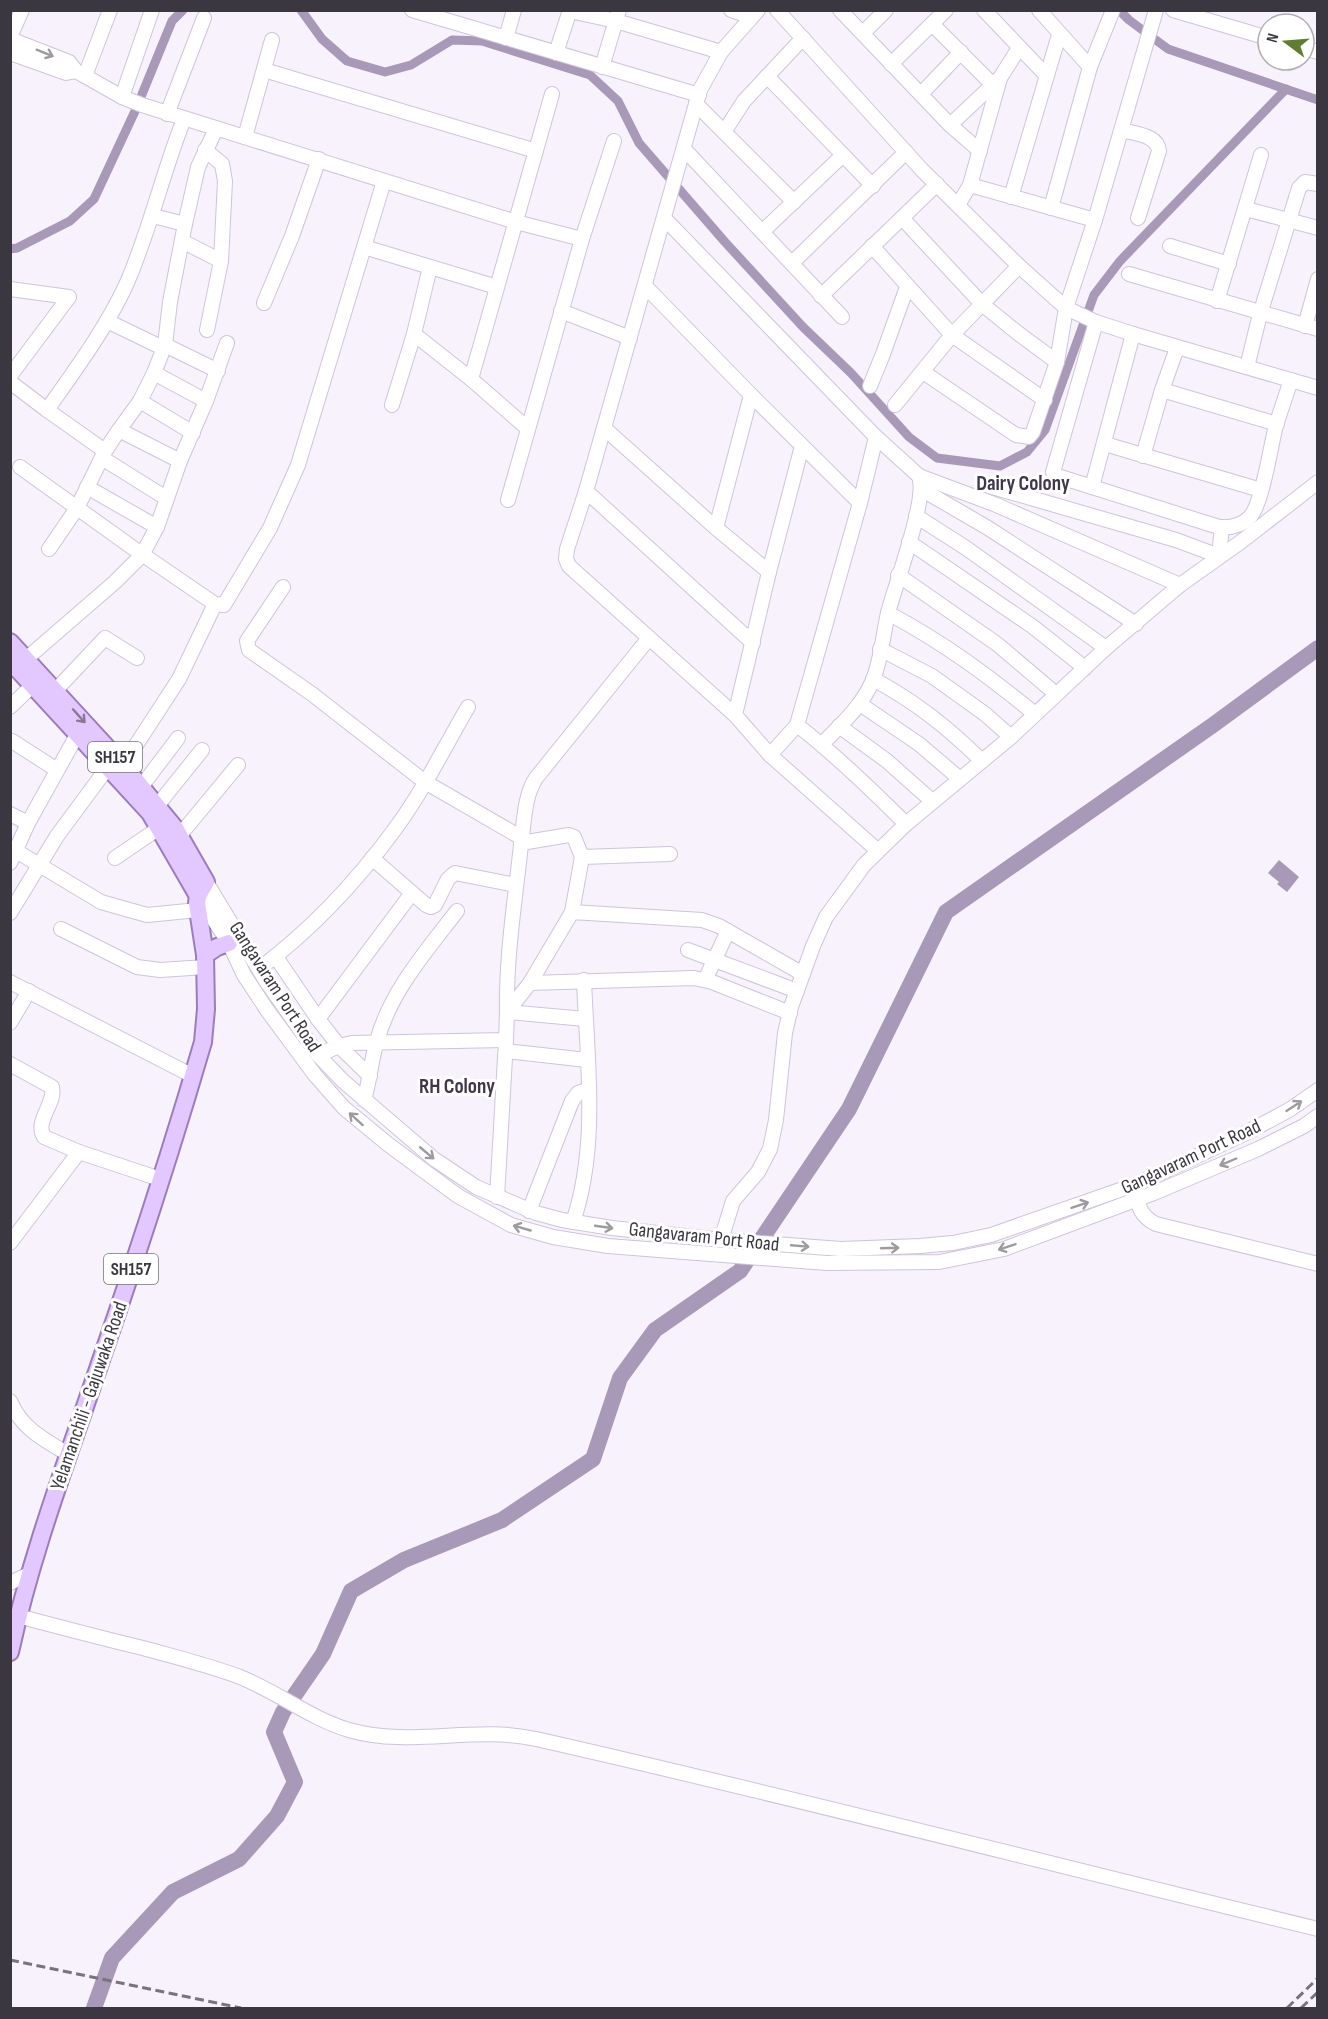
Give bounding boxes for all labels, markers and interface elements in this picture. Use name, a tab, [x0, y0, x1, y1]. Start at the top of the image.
north arrow	[1256, 12, 1316, 72]
text: N	[1263, 32, 1283, 45]
one-way arrow	[35, 48, 54, 59]
district label: Dairy Colony	[976, 471, 1070, 496]
one-way arrow	[72, 709, 86, 724]
road number: SH157	[88, 742, 142, 772]
street label: Gangavaram Port Road	[224, 917, 326, 1057]
district label: RH Colony	[419, 1074, 495, 1099]
one-way arrow	[1285, 1100, 1302, 1112]
one-way arrow	[349, 1112, 364, 1126]
street label: Gangavaram Port Road	[1117, 1114, 1265, 1200]
one-way arrow	[419, 1146, 434, 1160]
one-way arrow	[1220, 1157, 1238, 1168]
one-way arrow	[1070, 1199, 1089, 1210]
street label: Gangavaram Port Road	[628, 1217, 780, 1257]
one-way arrow	[594, 1221, 613, 1232]
one-way arrow	[513, 1222, 532, 1233]
one-way arrow	[790, 1241, 810, 1252]
one-way arrow	[880, 1242, 900, 1253]
one-way arrow	[998, 1242, 1017, 1253]
road number: SH157	[104, 1254, 158, 1284]
street label: Yelamanchili - Gajuwaka Road	[45, 1299, 133, 1493]

